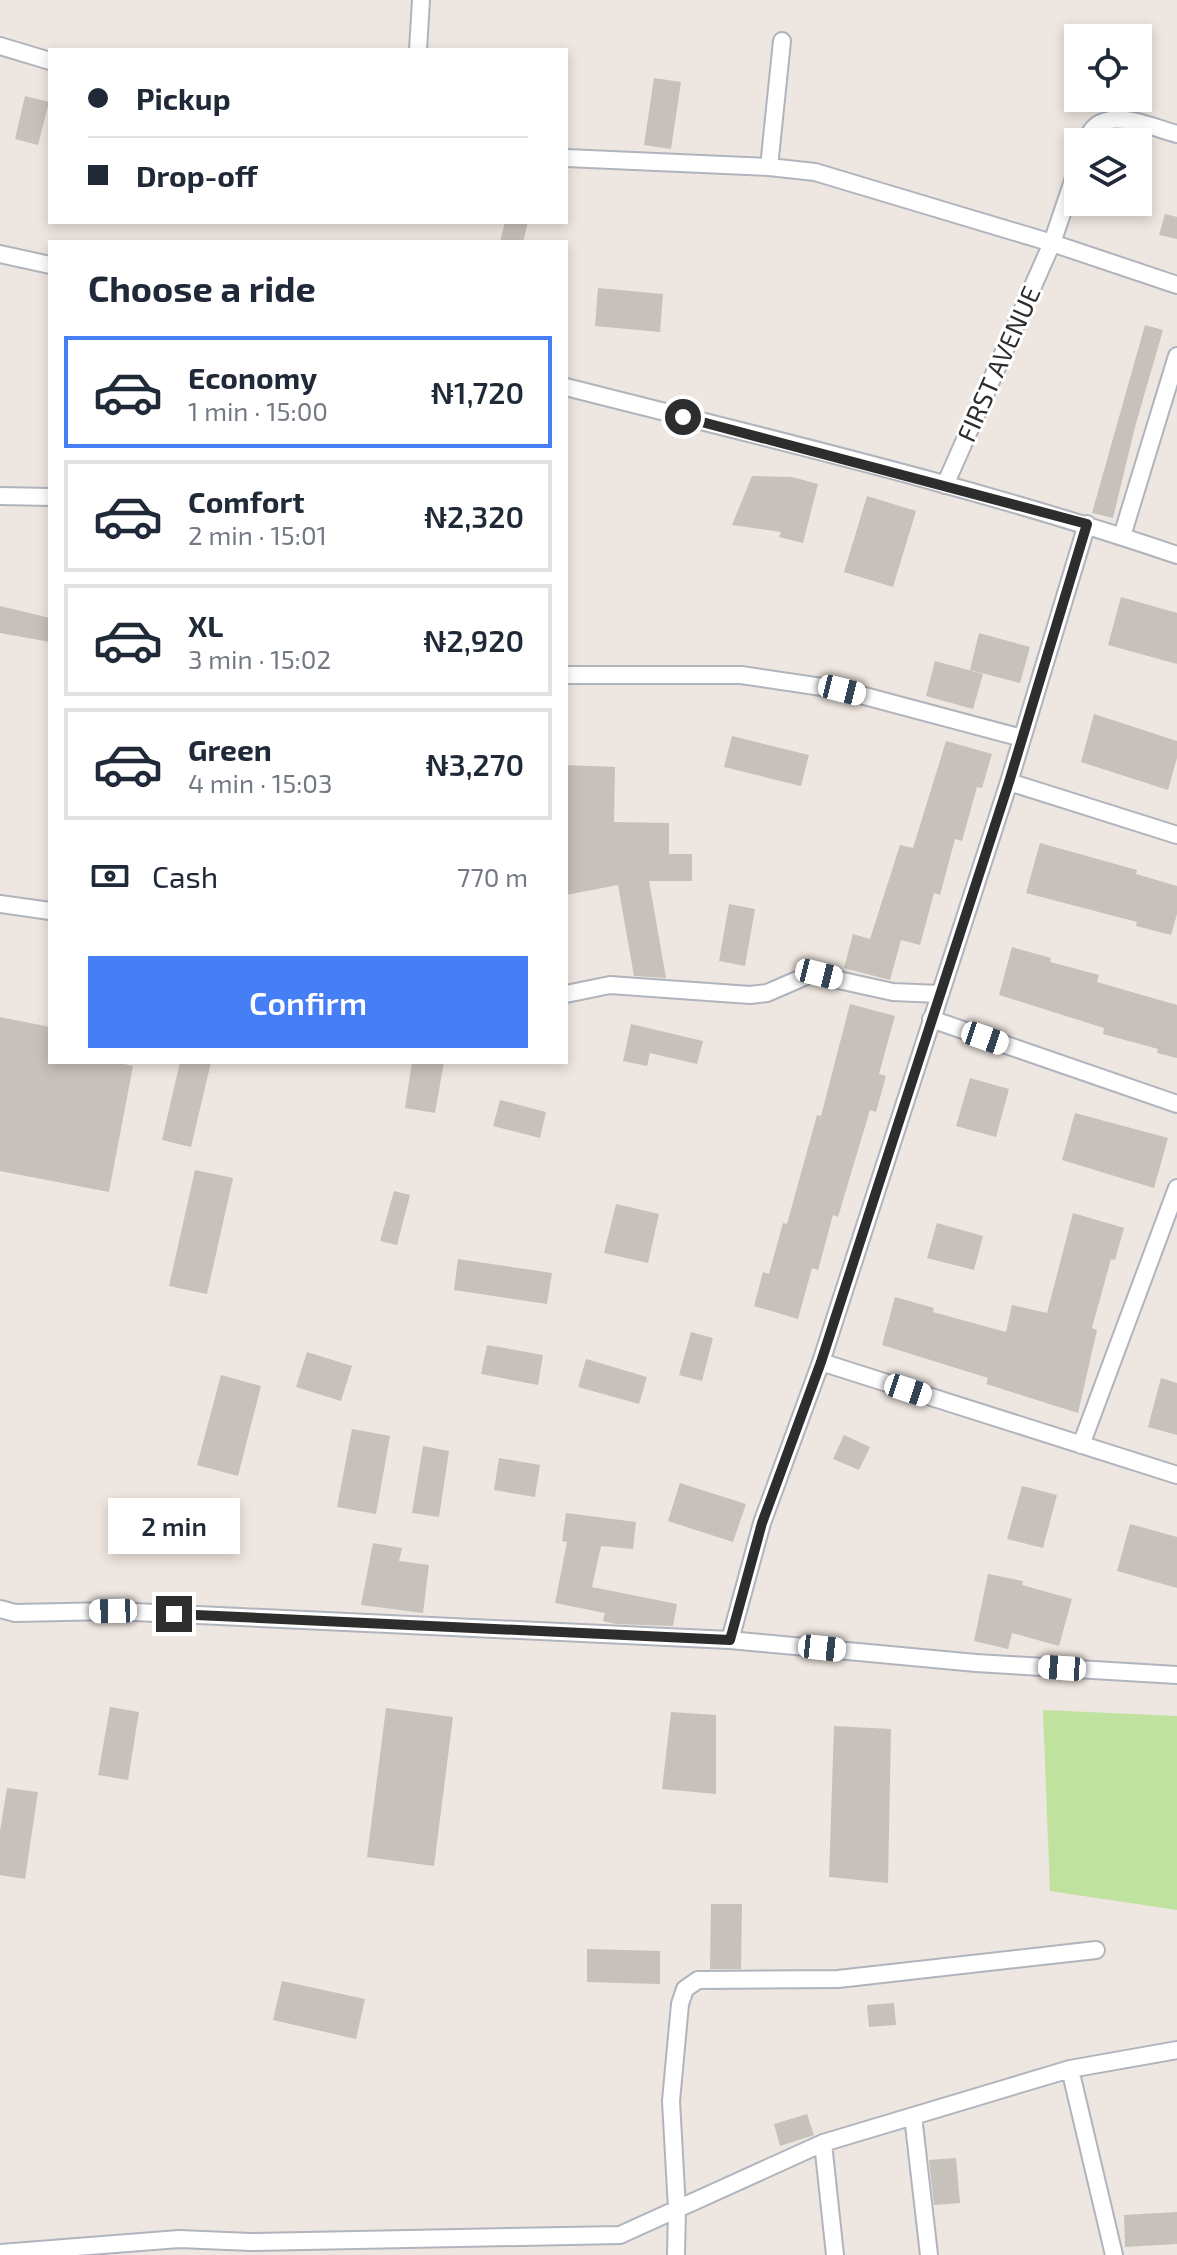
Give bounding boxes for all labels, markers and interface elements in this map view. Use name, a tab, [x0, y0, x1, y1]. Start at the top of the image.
map controls	[1064, 24, 1152, 216]
button: locate	[1064, 24, 1152, 112]
text: Pickup	[136, 80, 231, 116]
button: layers	[1064, 128, 1152, 216]
text: Drop-off	[136, 157, 258, 193]
text: Choose a ride	[88, 266, 316, 309]
street label: FIRST AVENUE	[949, 281, 1046, 446]
icon: car	[92, 356, 164, 428]
text: Economy	[188, 359, 317, 395]
text: ₦1,720	[431, 374, 524, 410]
text: 1 min · 15:00	[188, 395, 328, 426]
route start	[665, 399, 701, 435]
icon: car	[92, 480, 164, 552]
text: Comfort	[188, 483, 305, 519]
text: ₦2,320	[424, 498, 524, 534]
text: 2 min · 15:01	[188, 519, 327, 550]
icon: car	[92, 604, 164, 676]
text: XL	[188, 607, 223, 643]
text: ₦2,920	[423, 622, 524, 658]
text: 3 min · 15:02	[188, 643, 331, 674]
car	[816, 673, 868, 707]
icon: car	[92, 728, 164, 800]
text: Green	[188, 731, 272, 767]
text: ₦3,270	[426, 746, 524, 782]
text: 4 min · 15:03	[188, 767, 332, 798]
icon: cash	[88, 854, 132, 898]
text: Cash	[152, 858, 218, 894]
text: 770 m	[457, 861, 528, 892]
button: Confirm	[88, 956, 528, 1048]
car	[793, 957, 845, 991]
car	[958, 1019, 1012, 1057]
car	[881, 1371, 935, 1409]
callout: 2 min	[108, 1498, 240, 1554]
text: 2 min	[141, 1510, 207, 1541]
route end	[156, 1596, 192, 1632]
car	[89, 1599, 137, 1623]
car	[797, 1634, 847, 1662]
car	[1037, 1654, 1087, 1682]

